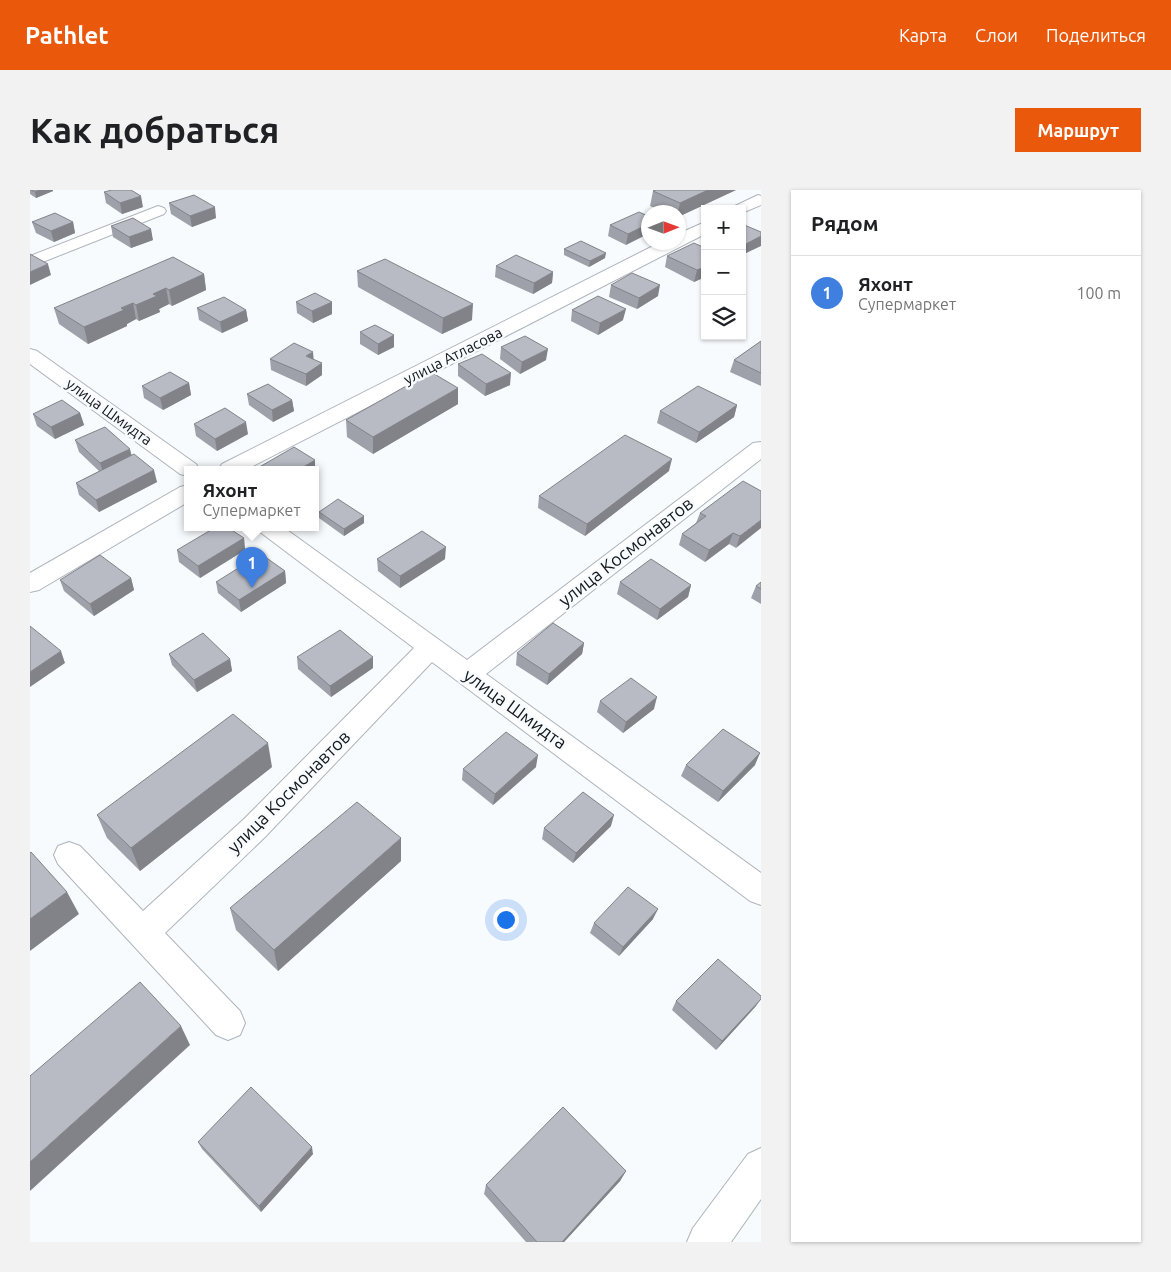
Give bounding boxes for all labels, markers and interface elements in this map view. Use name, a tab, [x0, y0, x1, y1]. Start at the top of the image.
text: Pathlet	[25, 22, 109, 49]
text: Карта	[899, 25, 947, 45]
text: Слои	[975, 25, 1018, 45]
text: Поделиться	[1046, 25, 1146, 45]
button: Маршрут	[1015, 108, 1141, 152]
text: Как добраться	[30, 110, 279, 150]
north arrow	[641, 205, 686, 250]
map controls	[701, 205, 746, 340]
button: +	[701, 205, 746, 250]
text: Рядом	[811, 211, 879, 235]
button: −	[701, 250, 746, 295]
text: Яхонт	[858, 273, 913, 295]
text: 1	[822, 284, 832, 302]
text: 100 m	[1076, 284, 1121, 302]
button: layers	[701, 295, 746, 340]
text: Супермаркет	[858, 295, 956, 313]
street label: улица Атласова	[401, 323, 505, 388]
street label: улица Шмидта	[63, 375, 156, 448]
popup	[184, 466, 319, 531]
text: Яхонт	[202, 479, 257, 501]
street label: улица Космонавтов	[554, 493, 696, 610]
text: Супермаркет	[202, 501, 301, 519]
pin: 1	[236, 547, 268, 588]
street label: улица Шмидта	[460, 664, 571, 752]
street label: улица Космонавтов	[223, 726, 354, 857]
your location	[493, 907, 519, 933]

